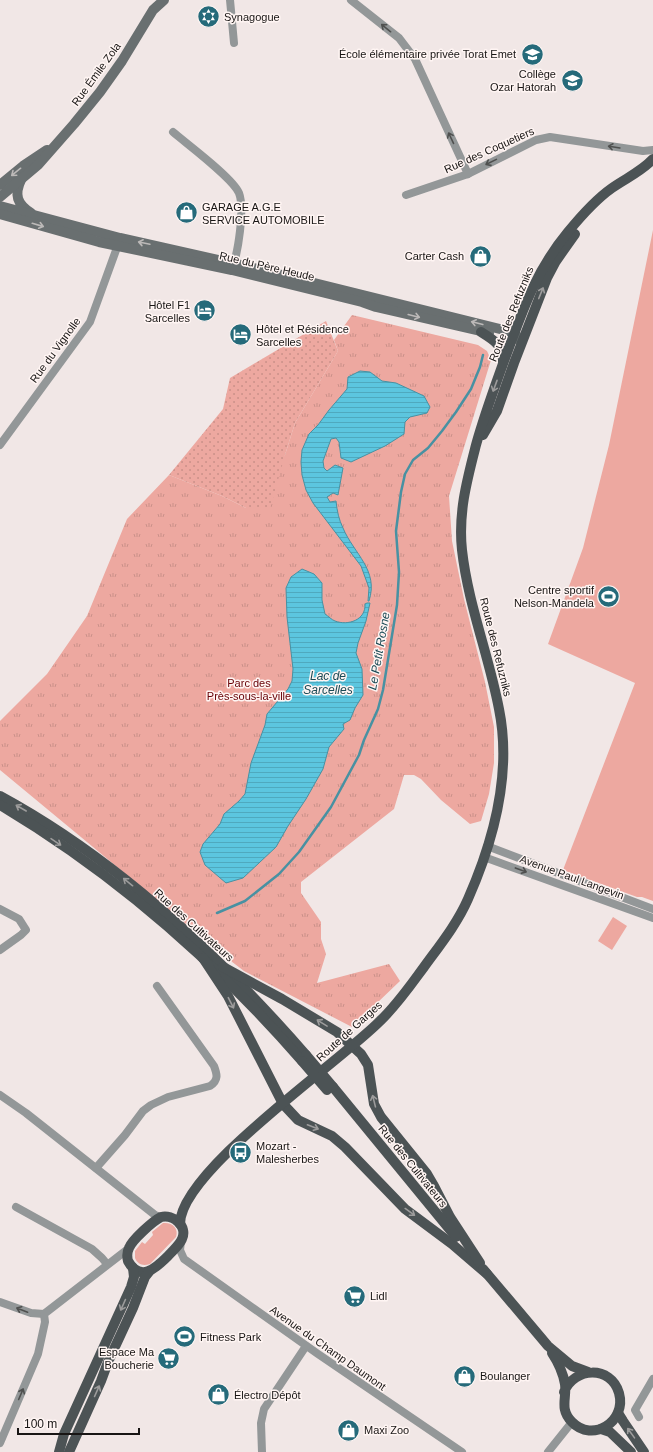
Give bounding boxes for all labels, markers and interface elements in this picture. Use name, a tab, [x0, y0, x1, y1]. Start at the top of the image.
synagogue icon: Synagogue	[195, 4, 221, 30]
place label: Synagogue	[224, 11, 280, 23]
one-way arrow	[381, 24, 391, 33]
street label: Rue Émile Zola	[69, 39, 123, 108]
school or university icon: École élémentaire privée Torat Emet	[519, 41, 545, 67]
place label: École élémentaire privée Torat Emet	[339, 48, 516, 60]
school or university icon: Collège Ozar Hatorah	[559, 67, 585, 93]
place label: Collège Ozar Hatorah	[490, 68, 556, 93]
street label: Rue des Coquetiers	[442, 125, 536, 175]
one-way arrow	[447, 133, 454, 145]
one-way arrow	[608, 143, 621, 151]
one-way arrow	[485, 159, 497, 166]
one-way arrow	[11, 167, 22, 176]
shop icon: GARAGE A.G.E SERVICE AUTOMOBILE	[174, 200, 200, 226]
place label: GARAGE A.G.E SERVICE AUTOMOBILE	[202, 201, 324, 226]
one-way arrow	[31, 222, 44, 229]
one-way arrow	[138, 238, 151, 246]
shop icon: Carter Cash	[467, 243, 493, 269]
street label: Rue du Père Heude	[218, 249, 316, 283]
place label: Carter Cash	[405, 250, 464, 262]
street label: Route des Refuzniks	[486, 264, 536, 363]
one-way arrow	[537, 287, 545, 299]
hotel icon: Hôtel F1 Sarcelles	[192, 298, 218, 324]
place label: Hôtel F1 Sarcelles	[145, 299, 190, 324]
one-way arrow	[407, 313, 420, 320]
street label: Rue du Vignolle	[27, 315, 83, 385]
one-way arrow	[471, 318, 484, 326]
hotel icon: Hôtel et Résidence Sarcelles	[227, 322, 253, 348]
place label: Hôtel et Résidence Sarcelles	[256, 323, 349, 348]
one-way arrow	[490, 380, 498, 392]
sports icon: Centre sportif Nelson-Mandela	[596, 583, 622, 609]
place label: Centre sportif Nelson-Mandela	[514, 584, 595, 609]
street label: Route des Refuzniks	[478, 596, 514, 698]
water label: Le Petit Rosne	[365, 611, 393, 691]
water label: Lac de Sarcelles	[303, 669, 353, 697]
park label: Parc des Près-sous-la-ville	[207, 677, 291, 702]
one-way arrow	[15, 803, 27, 811]
one-way arrow	[50, 838, 61, 846]
street label: Avenue Paul Langevin	[518, 853, 626, 901]
one-way arrow	[514, 866, 526, 874]
one-way arrow	[122, 878, 133, 887]
street label: Rue des Cultivateurs	[152, 886, 236, 964]
one-way arrow	[228, 996, 235, 1008]
street label: Route de Garges	[314, 998, 385, 1063]
one-way arrow	[317, 1019, 328, 1027]
one-way arrow	[370, 1095, 378, 1108]
street label: Rue des Cultivateurs	[376, 1123, 450, 1210]
one-way arrow	[307, 1124, 319, 1132]
bus stop icon: Mozart - Malesherbes	[227, 1139, 253, 1165]
place label: Mozart - Malesherbes	[256, 1140, 319, 1165]
one-way arrow	[404, 1208, 415, 1216]
supermarket icon: Lidl	[341, 1283, 367, 1309]
place label: Lidl	[370, 1290, 387, 1302]
one-way arrow	[119, 1298, 126, 1310]
street label: Avenue du Champ Daumont	[268, 1303, 388, 1393]
one-way arrow	[16, 1305, 28, 1313]
sports icon: Fitness Park	[171, 1324, 197, 1350]
place label: Fitness Park	[200, 1331, 262, 1343]
supermarket icon: Espace Ma Boucherie	[156, 1345, 182, 1371]
place label: Espace Ma Boucherie	[99, 1346, 155, 1371]
shop icon: Boulanger	[452, 1363, 478, 1389]
place label: Boulanger	[480, 1370, 530, 1382]
shop icon: Électro Dépôt	[206, 1382, 232, 1408]
one-way arrow	[93, 1385, 101, 1397]
one-way arrow	[17, 1389, 25, 1401]
place label: Électro Dépôt	[234, 1389, 301, 1401]
scale bar	[18, 1410, 139, 1436]
text: 100 m	[24, 1417, 57, 1431]
shop icon: Maxi Zoo	[336, 1417, 362, 1443]
place label: Maxi Zoo	[364, 1424, 409, 1436]
one-way arrow	[626, 1428, 635, 1439]

